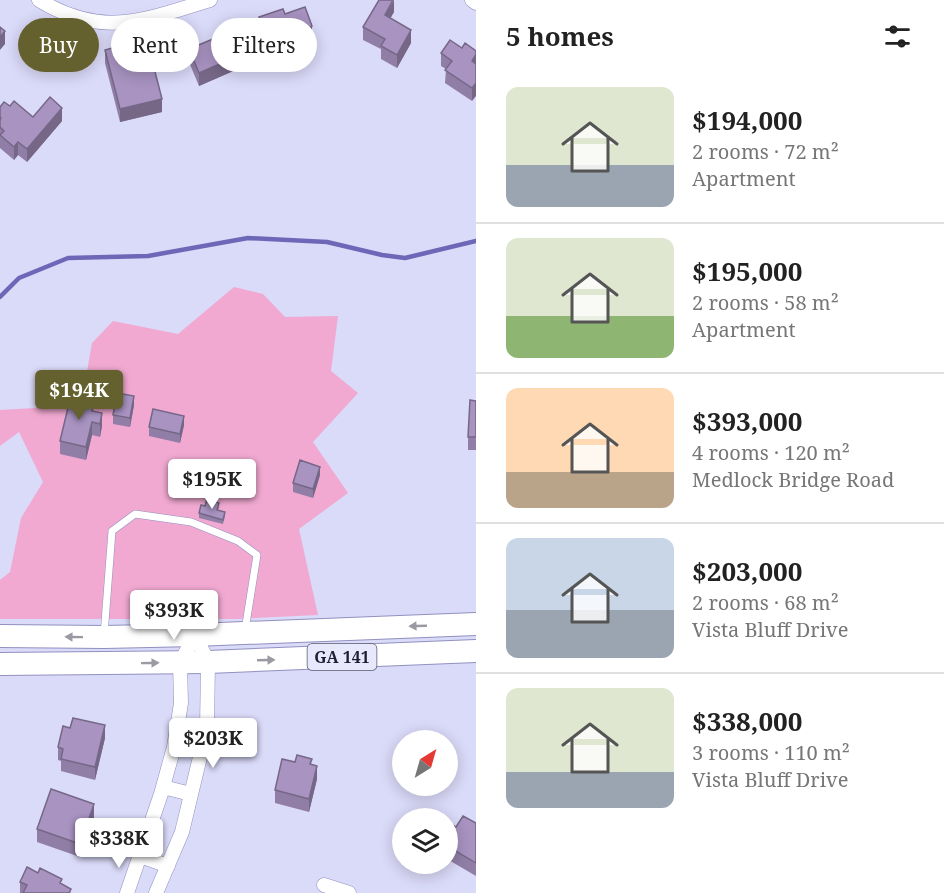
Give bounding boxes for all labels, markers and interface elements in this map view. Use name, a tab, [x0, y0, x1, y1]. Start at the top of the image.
chip: Buy	[18, 18, 99, 72]
chip: Rent	[111, 18, 199, 72]
chip: Filters	[211, 18, 317, 72]
text: 5 homes	[506, 18, 614, 54]
icon: filters	[881, 20, 914, 53]
text: $194,000	[692, 102, 802, 138]
icon: home	[554, 111, 626, 183]
text: 2 rooms · 72 m²	[692, 138, 839, 165]
text: Apartment	[692, 165, 796, 192]
text: $195,000	[692, 253, 802, 289]
icon: home	[554, 262, 626, 334]
text: 2 rooms · 58 m²	[692, 289, 839, 316]
text: Apartment	[692, 316, 796, 343]
pin: $194K	[37, 370, 121, 421]
text: $194K	[49, 376, 109, 403]
text: $393,000	[692, 403, 802, 439]
icon: home	[554, 412, 626, 484]
text: 4 rooms · 120 m²	[692, 439, 850, 466]
pin: $195K	[170, 459, 254, 510]
text: $195K	[182, 465, 242, 492]
text: Medlock Bridge Road	[692, 466, 894, 493]
text: $203,000	[692, 553, 802, 589]
icon: home	[554, 562, 626, 634]
text: 2 rooms · 68 m²	[692, 589, 839, 616]
pin: $393K	[132, 590, 216, 641]
text: $393K	[144, 596, 204, 623]
text: Vista Bluff Drive	[692, 616, 848, 643]
one-way arrow	[408, 621, 427, 630]
one-way arrow	[64, 632, 83, 642]
road number: GA 141	[308, 644, 376, 670]
one-way arrow	[257, 655, 276, 665]
one-way arrow	[140, 659, 159, 668]
text: $338,000	[692, 703, 802, 739]
icon: home	[554, 712, 626, 784]
pin: $203K	[171, 718, 255, 769]
text: $203K	[183, 724, 243, 751]
north arrow	[392, 730, 458, 796]
map controls	[392, 730, 458, 874]
text: 3 rooms · 110 m²	[692, 739, 850, 766]
text: Vista Bluff Drive	[692, 766, 848, 793]
button: layers	[392, 808, 458, 874]
pin: $338K	[77, 818, 161, 869]
text: $338K	[89, 824, 149, 851]

